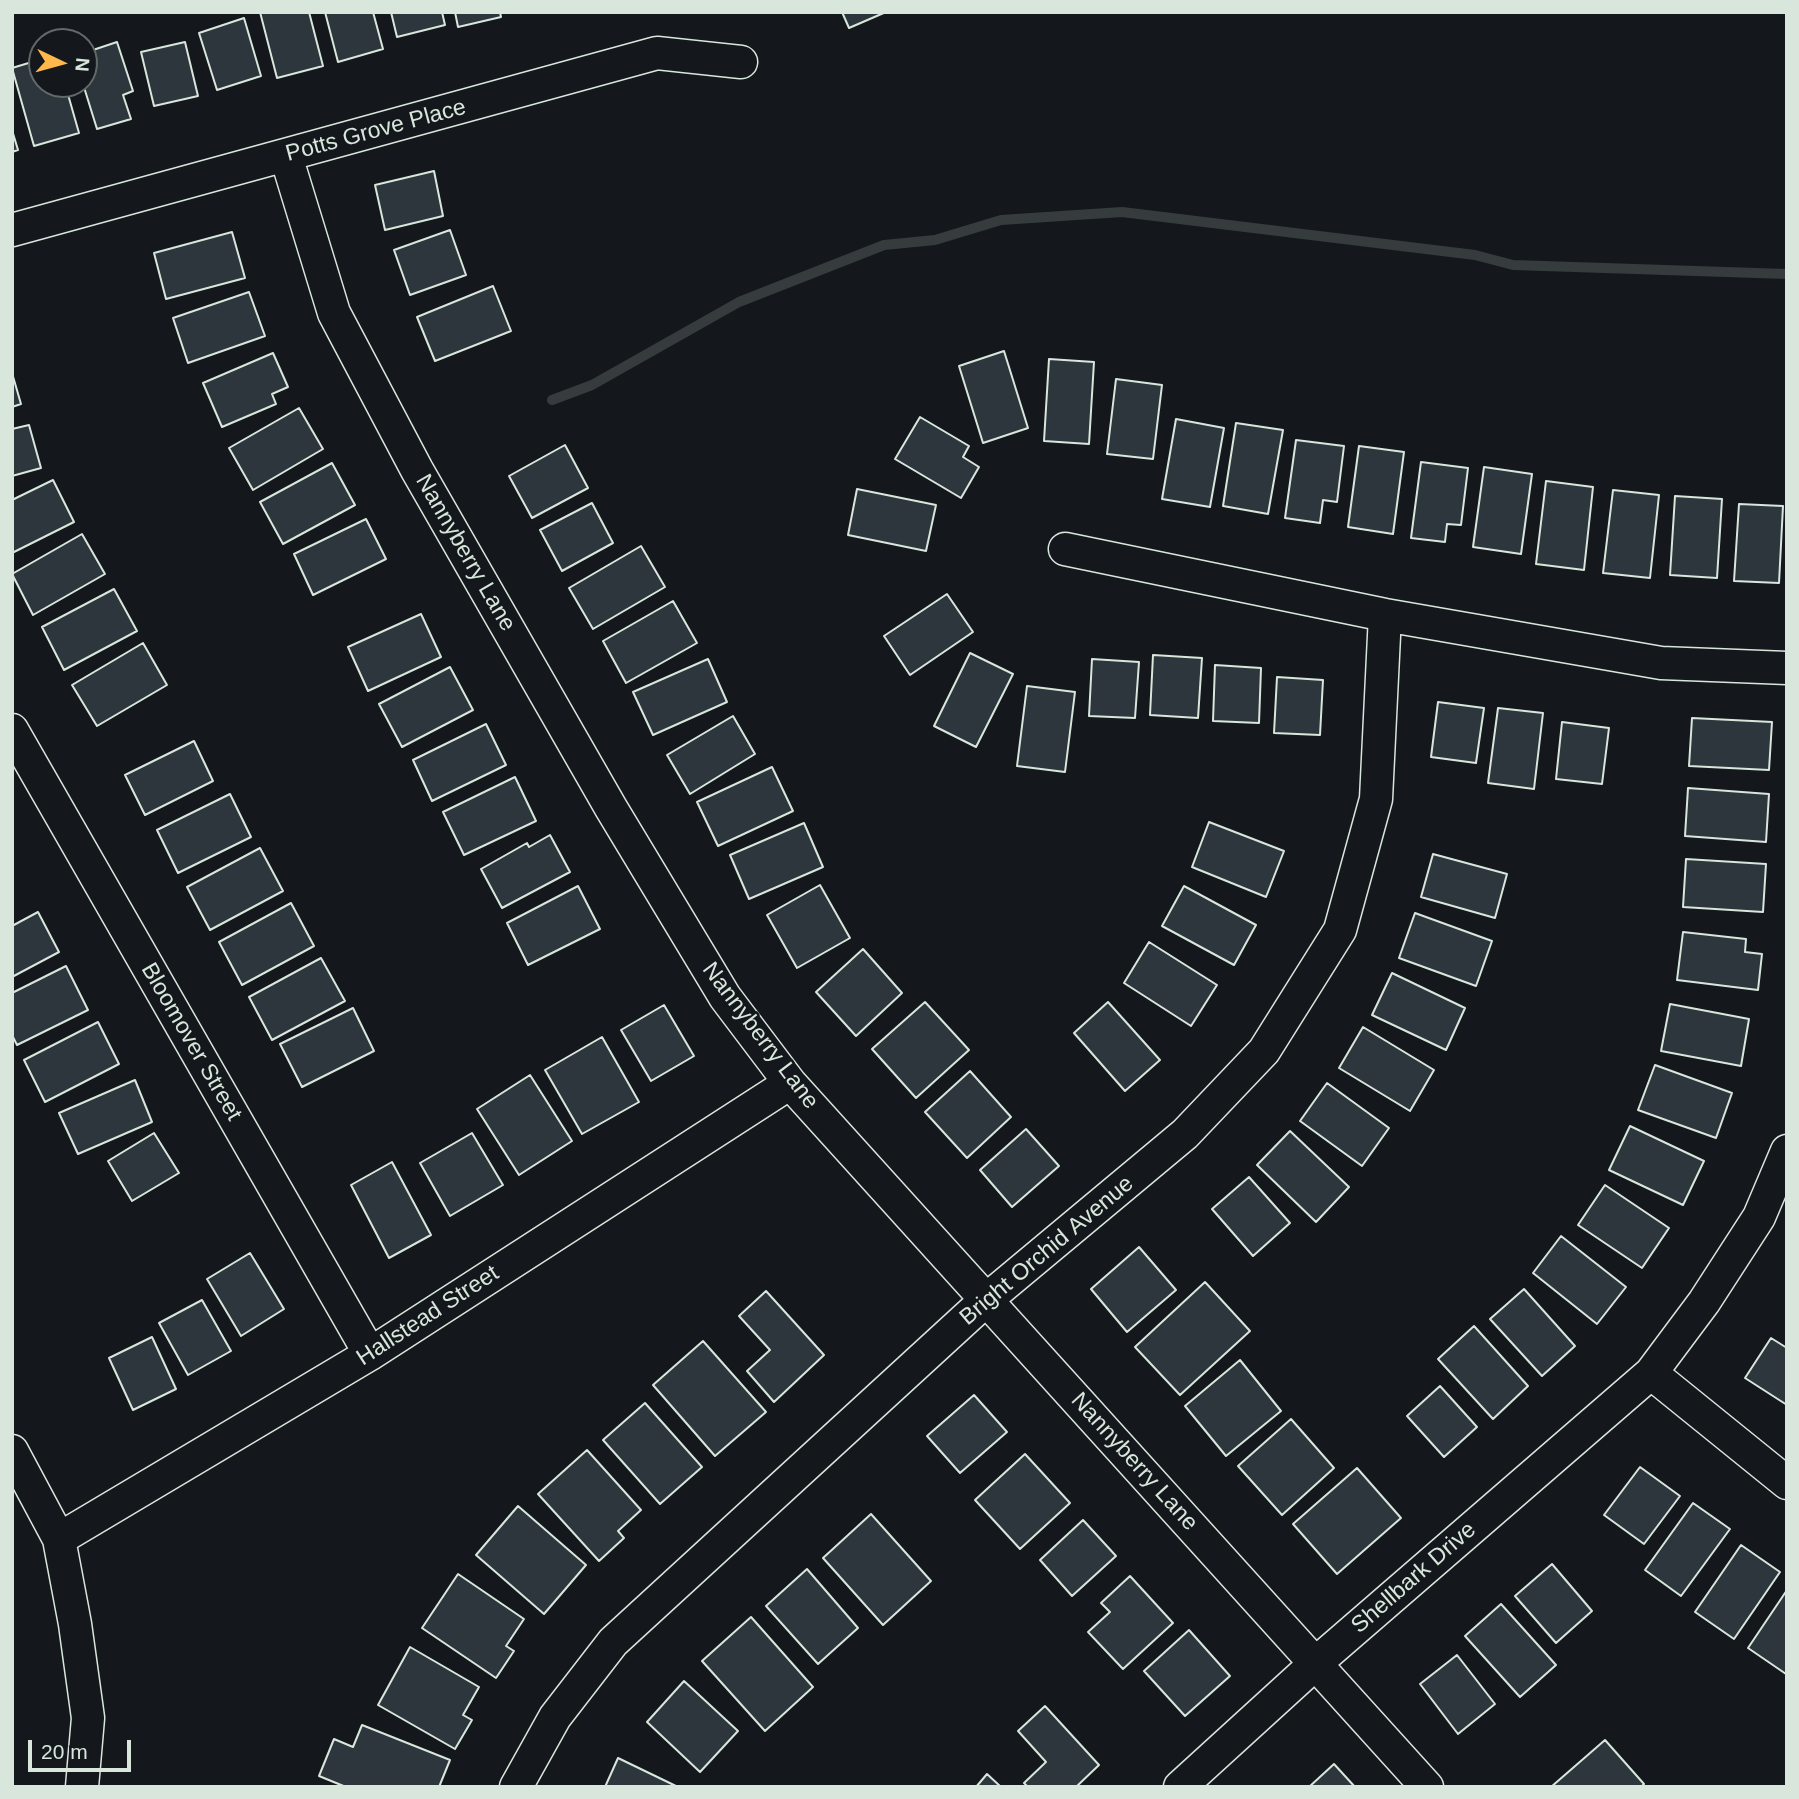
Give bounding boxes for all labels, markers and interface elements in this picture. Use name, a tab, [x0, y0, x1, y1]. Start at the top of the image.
north arrow	[28, 28, 98, 98]
text: N	[71, 57, 93, 72]
street label: Potts Grove Place	[283, 94, 469, 168]
street label: Nannyberry Lane	[409, 470, 521, 636]
street label: Nannyberry Lane	[696, 957, 824, 1115]
street label: Bloomover Street	[135, 958, 247, 1126]
street label: Bright Orchid Avenue	[955, 1170, 1139, 1332]
street label: Hallstead Street	[352, 1260, 504, 1372]
street label: Nannyberry Lane	[1065, 1387, 1203, 1537]
street label: Shellbark Drive	[1346, 1516, 1482, 1640]
scale bar	[32, 1726, 135, 1770]
text: 20 m	[41, 1740, 88, 1763]

